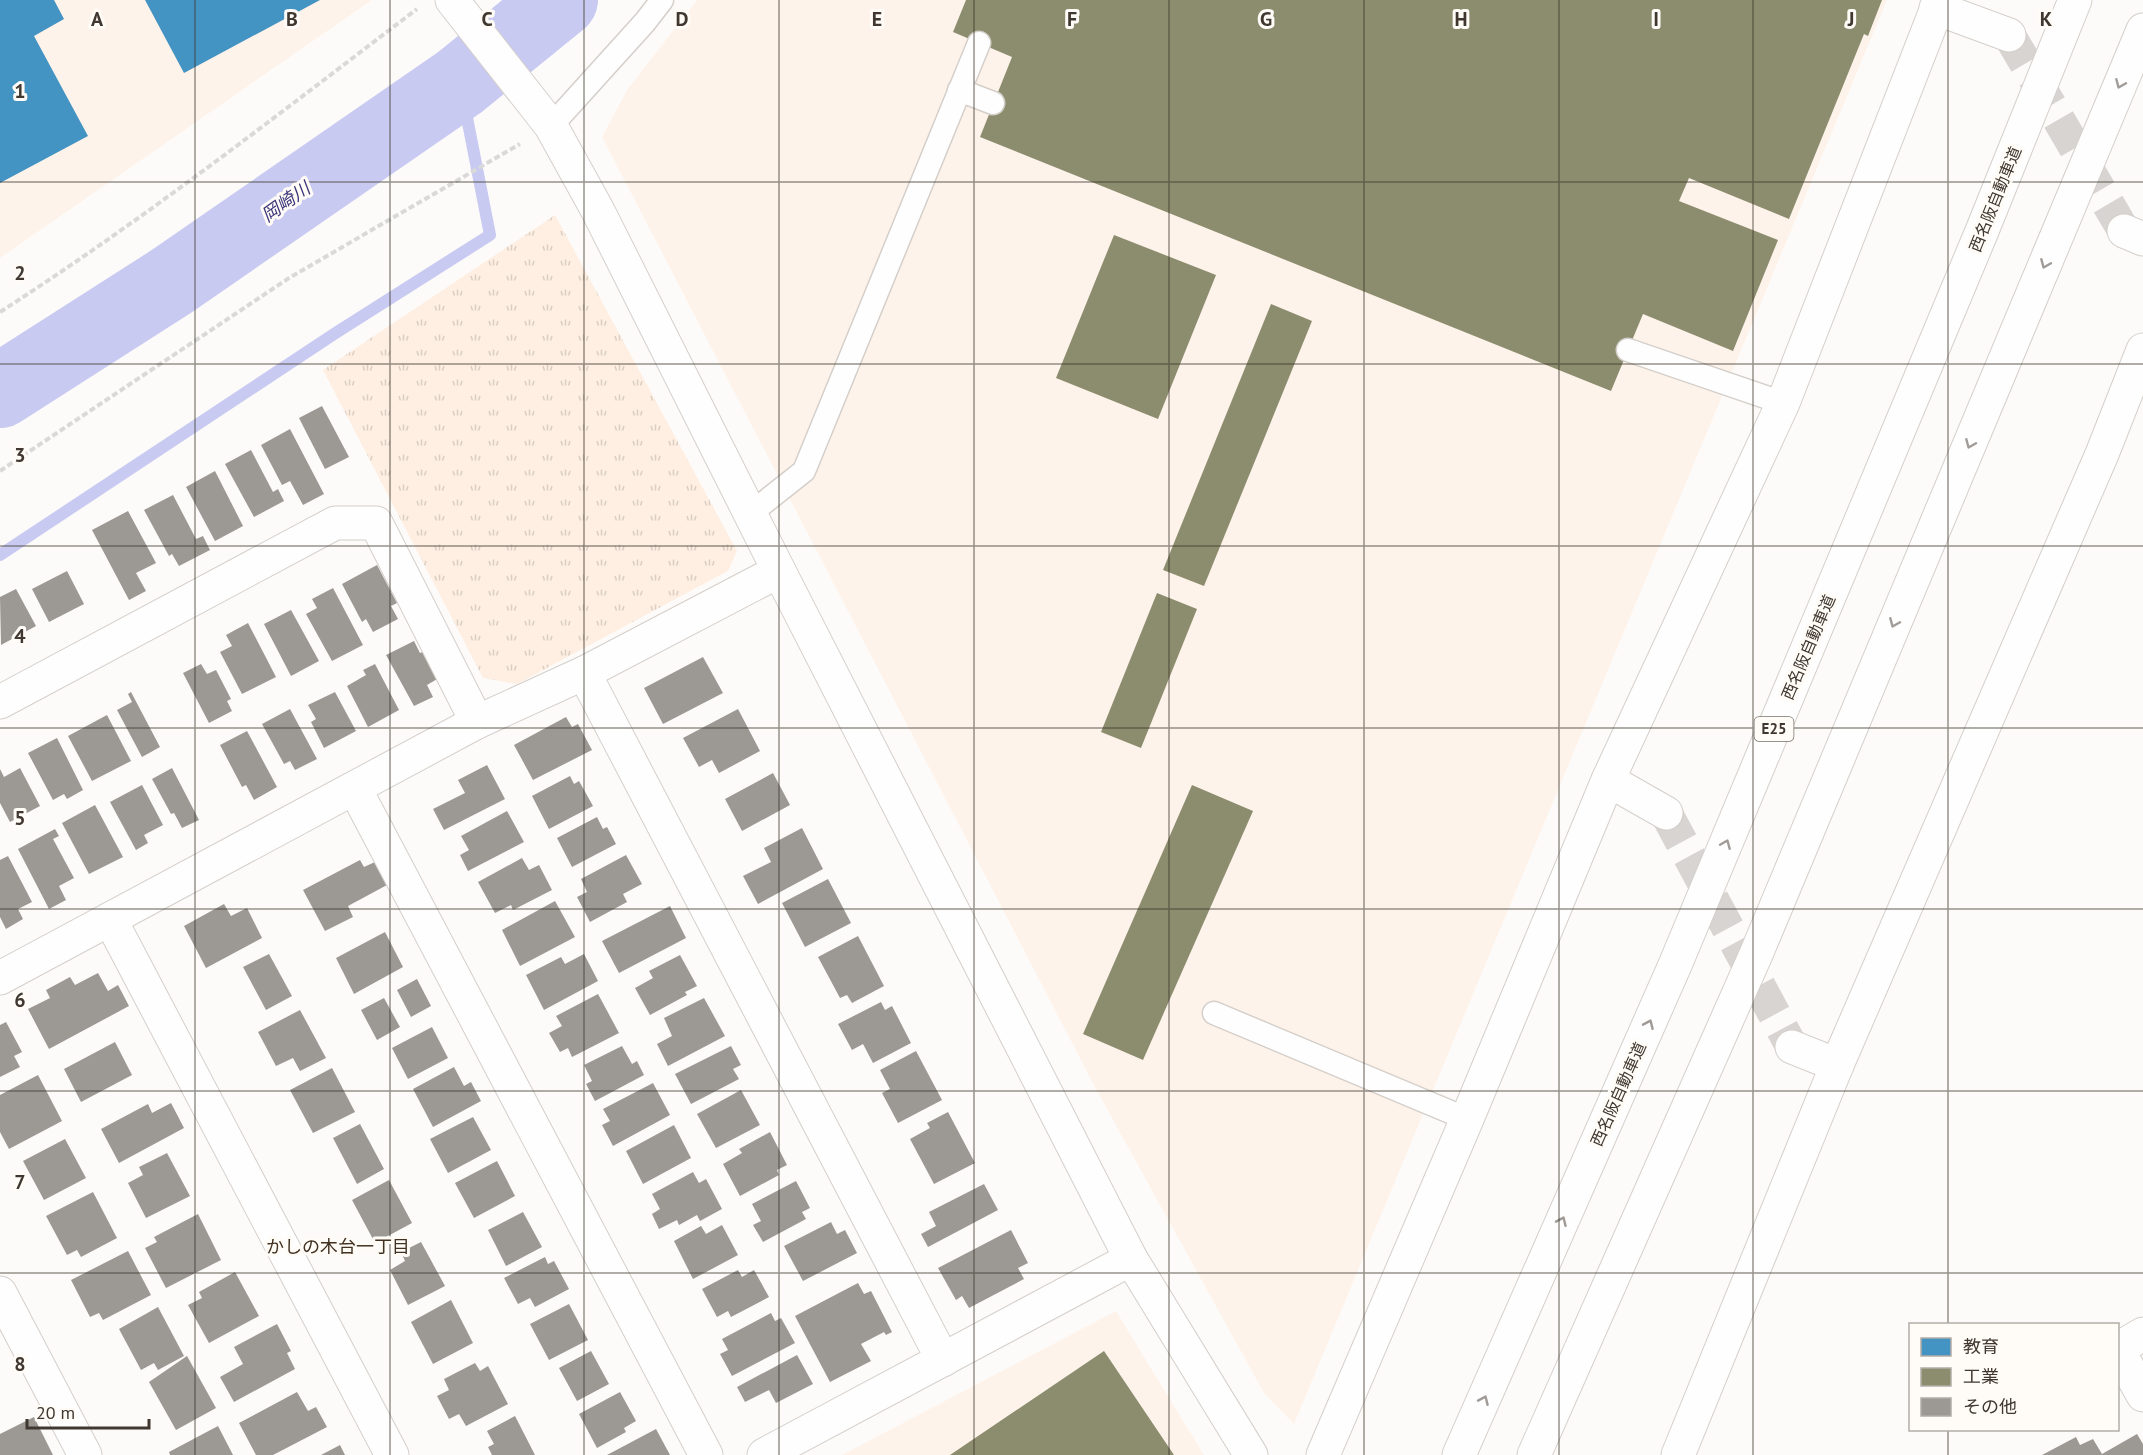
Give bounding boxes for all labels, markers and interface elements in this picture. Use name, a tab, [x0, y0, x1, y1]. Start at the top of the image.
text: A	[91, 6, 104, 32]
text: B	[286, 6, 298, 32]
text: C	[481, 6, 493, 32]
text: D	[676, 6, 689, 32]
text: E	[872, 6, 882, 32]
text: F	[1067, 6, 1077, 32]
text: G	[1260, 6, 1272, 32]
text: H	[1454, 6, 1468, 32]
text: I	[1653, 6, 1659, 32]
text: J	[1847, 6, 1854, 32]
text: K	[2040, 6, 2053, 32]
text: 1	[14, 78, 26, 104]
one-way arrow	[2115, 78, 2127, 89]
street label: 西名阪自動車道	[1965, 143, 2025, 255]
water label: 岡崎川	[257, 176, 316, 226]
one-way arrow	[2040, 257, 2052, 268]
text: 2	[14, 260, 26, 286]
one-way arrow	[1965, 437, 1977, 448]
text: 3	[14, 442, 26, 468]
street label: 西名阪自動車道	[1777, 592, 1839, 702]
one-way arrow	[1889, 617, 1901, 628]
text: 4	[14, 623, 26, 649]
road number: E25	[1754, 717, 1794, 741]
text: 5	[14, 805, 26, 831]
one-way arrow	[1719, 840, 1731, 851]
text: 6	[14, 987, 26, 1013]
one-way arrow	[1642, 1019, 1654, 1030]
street label: 西名阪自動車道	[1586, 1039, 1650, 1149]
text: 7	[14, 1169, 26, 1195]
one-way arrow	[1555, 1217, 1567, 1228]
district label: かしの木台一丁目	[266, 1235, 410, 1258]
legend	[1909, 1323, 2119, 1431]
text: 教育	[1963, 1335, 1999, 1358]
text: 8	[14, 1351, 26, 1377]
text: 工業	[1963, 1365, 1999, 1388]
scale bar	[27, 1392, 148, 1430]
one-way arrow	[1476, 1395, 1488, 1406]
text: その他	[1963, 1395, 2017, 1418]
text: 20 m	[36, 1401, 75, 1424]

